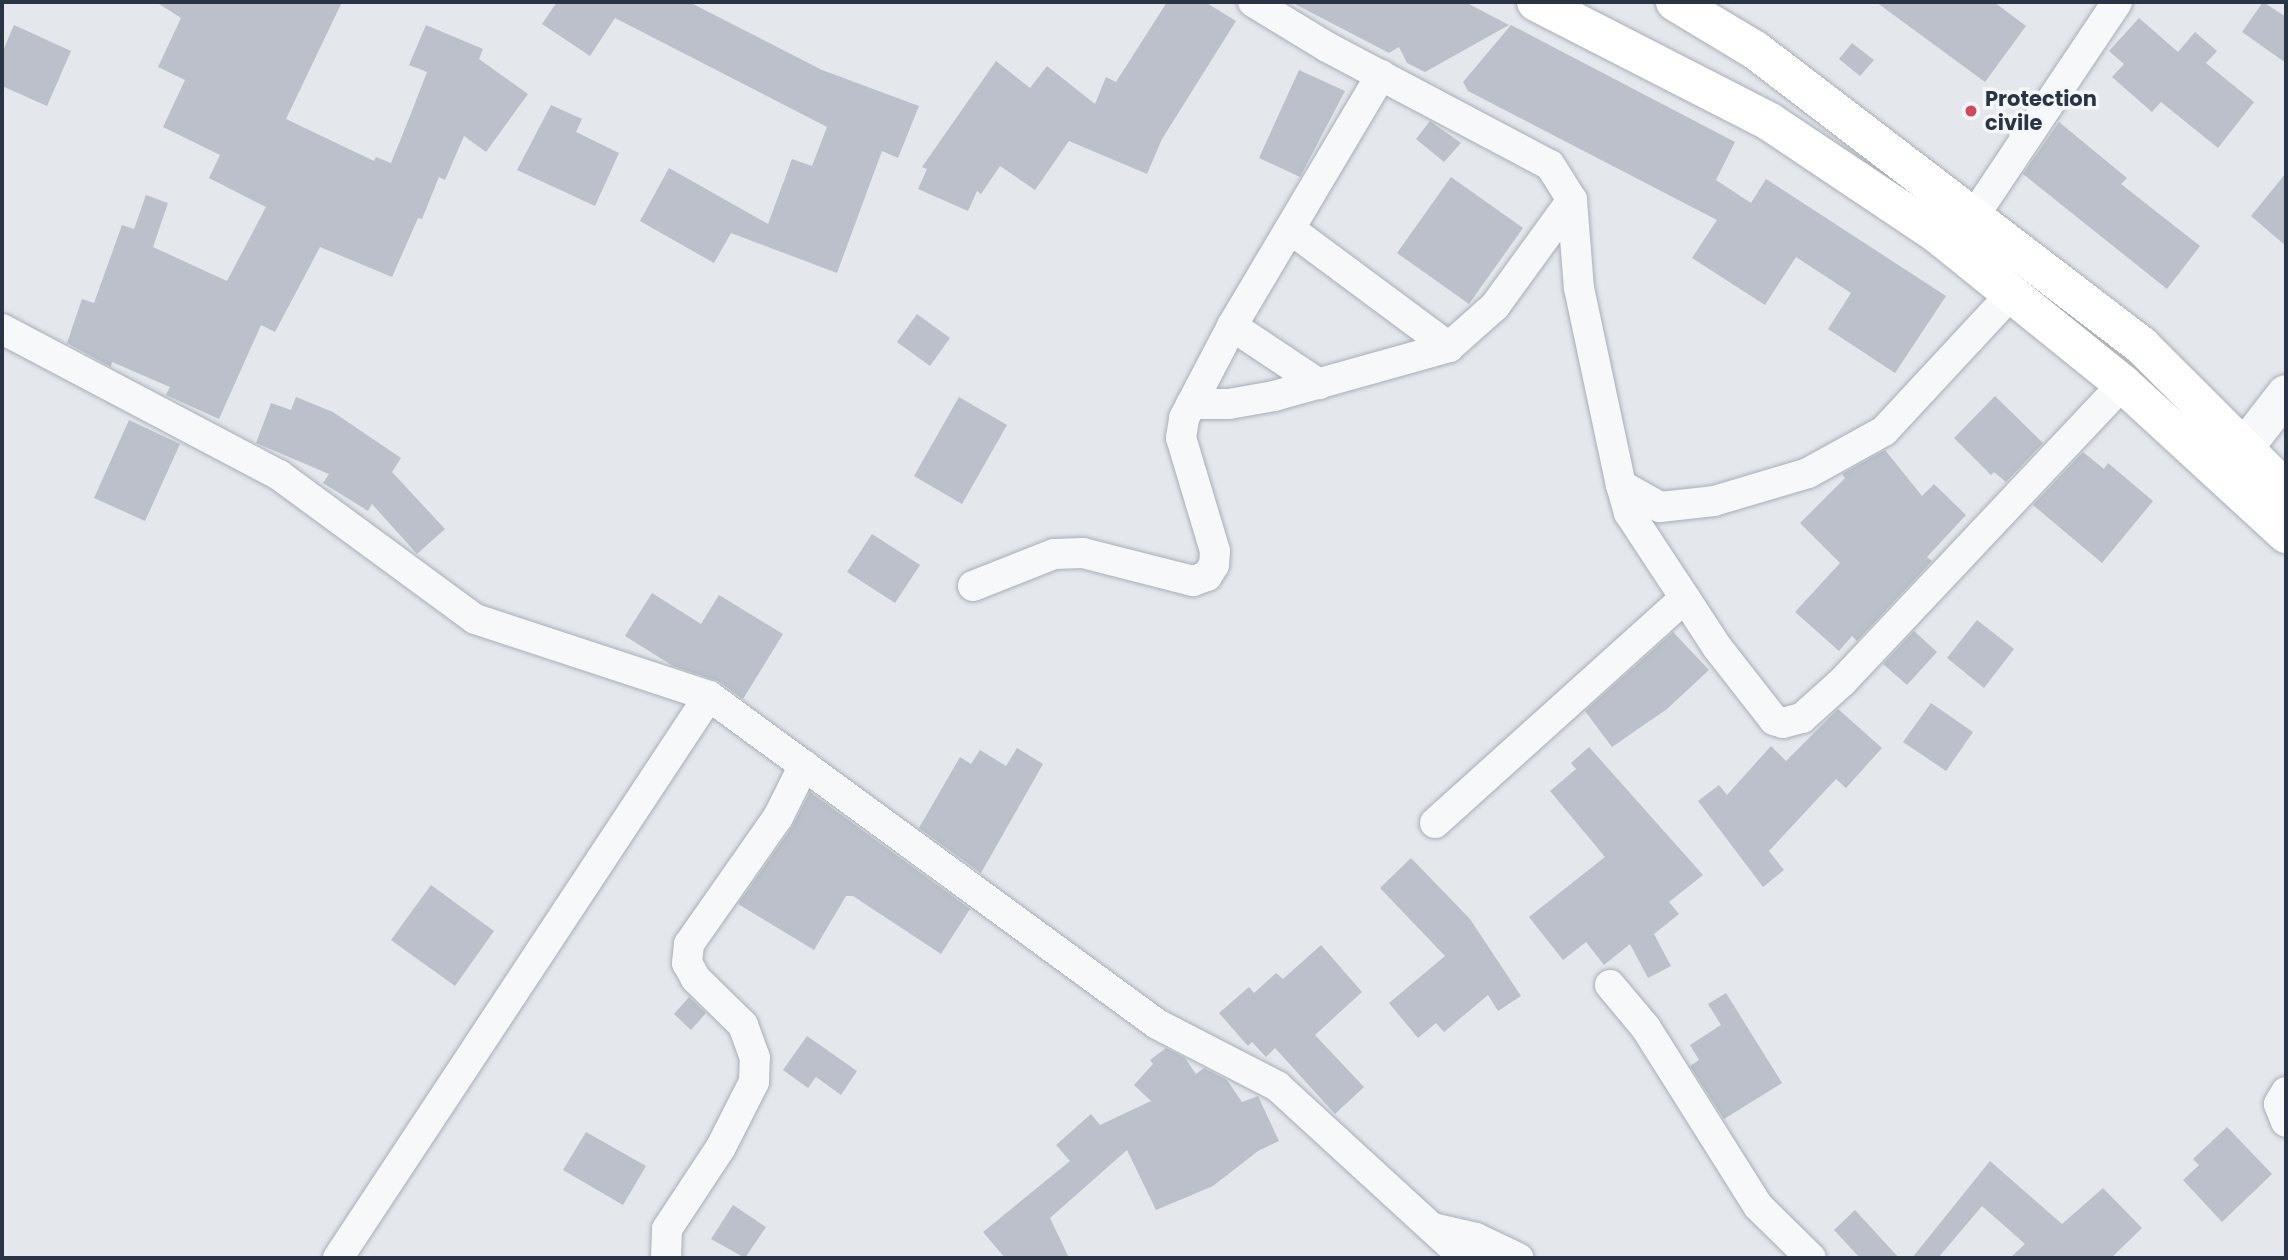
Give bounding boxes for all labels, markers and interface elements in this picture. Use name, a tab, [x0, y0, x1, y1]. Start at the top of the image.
place label: Protection civile	[1985, 86, 2097, 136]
marker: Protection civile	[1963, 103, 1979, 119]

